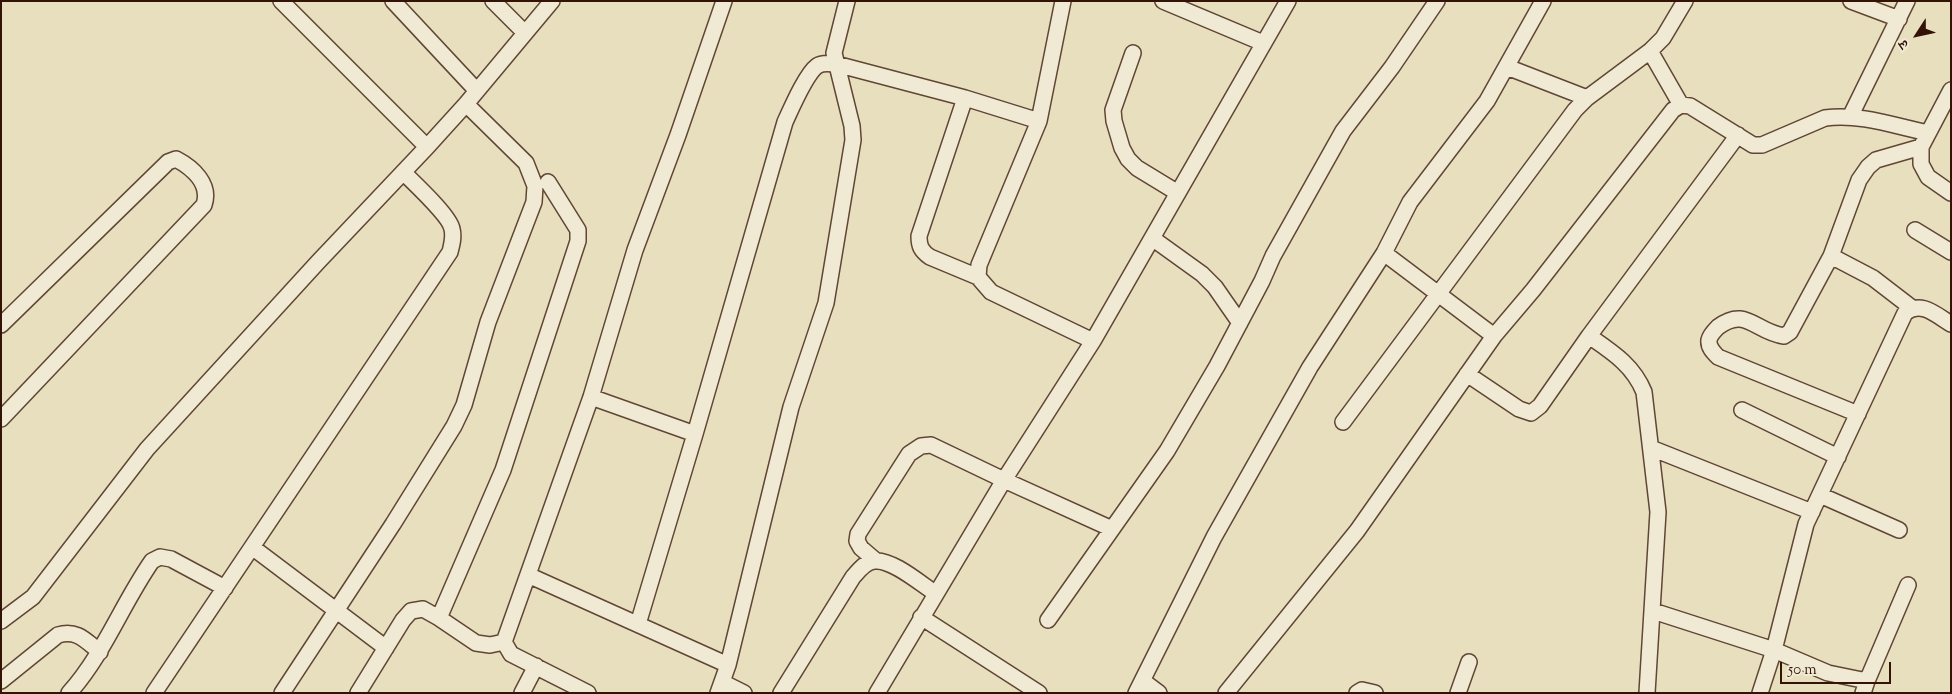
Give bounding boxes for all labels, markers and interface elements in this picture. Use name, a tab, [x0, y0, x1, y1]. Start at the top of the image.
north arrow	[1892, 10, 1942, 60]
text: उ	[1894, 35, 1915, 52]
scale bar	[1782, 652, 1893, 684]
text: 50 m	[1788, 660, 1817, 681]

